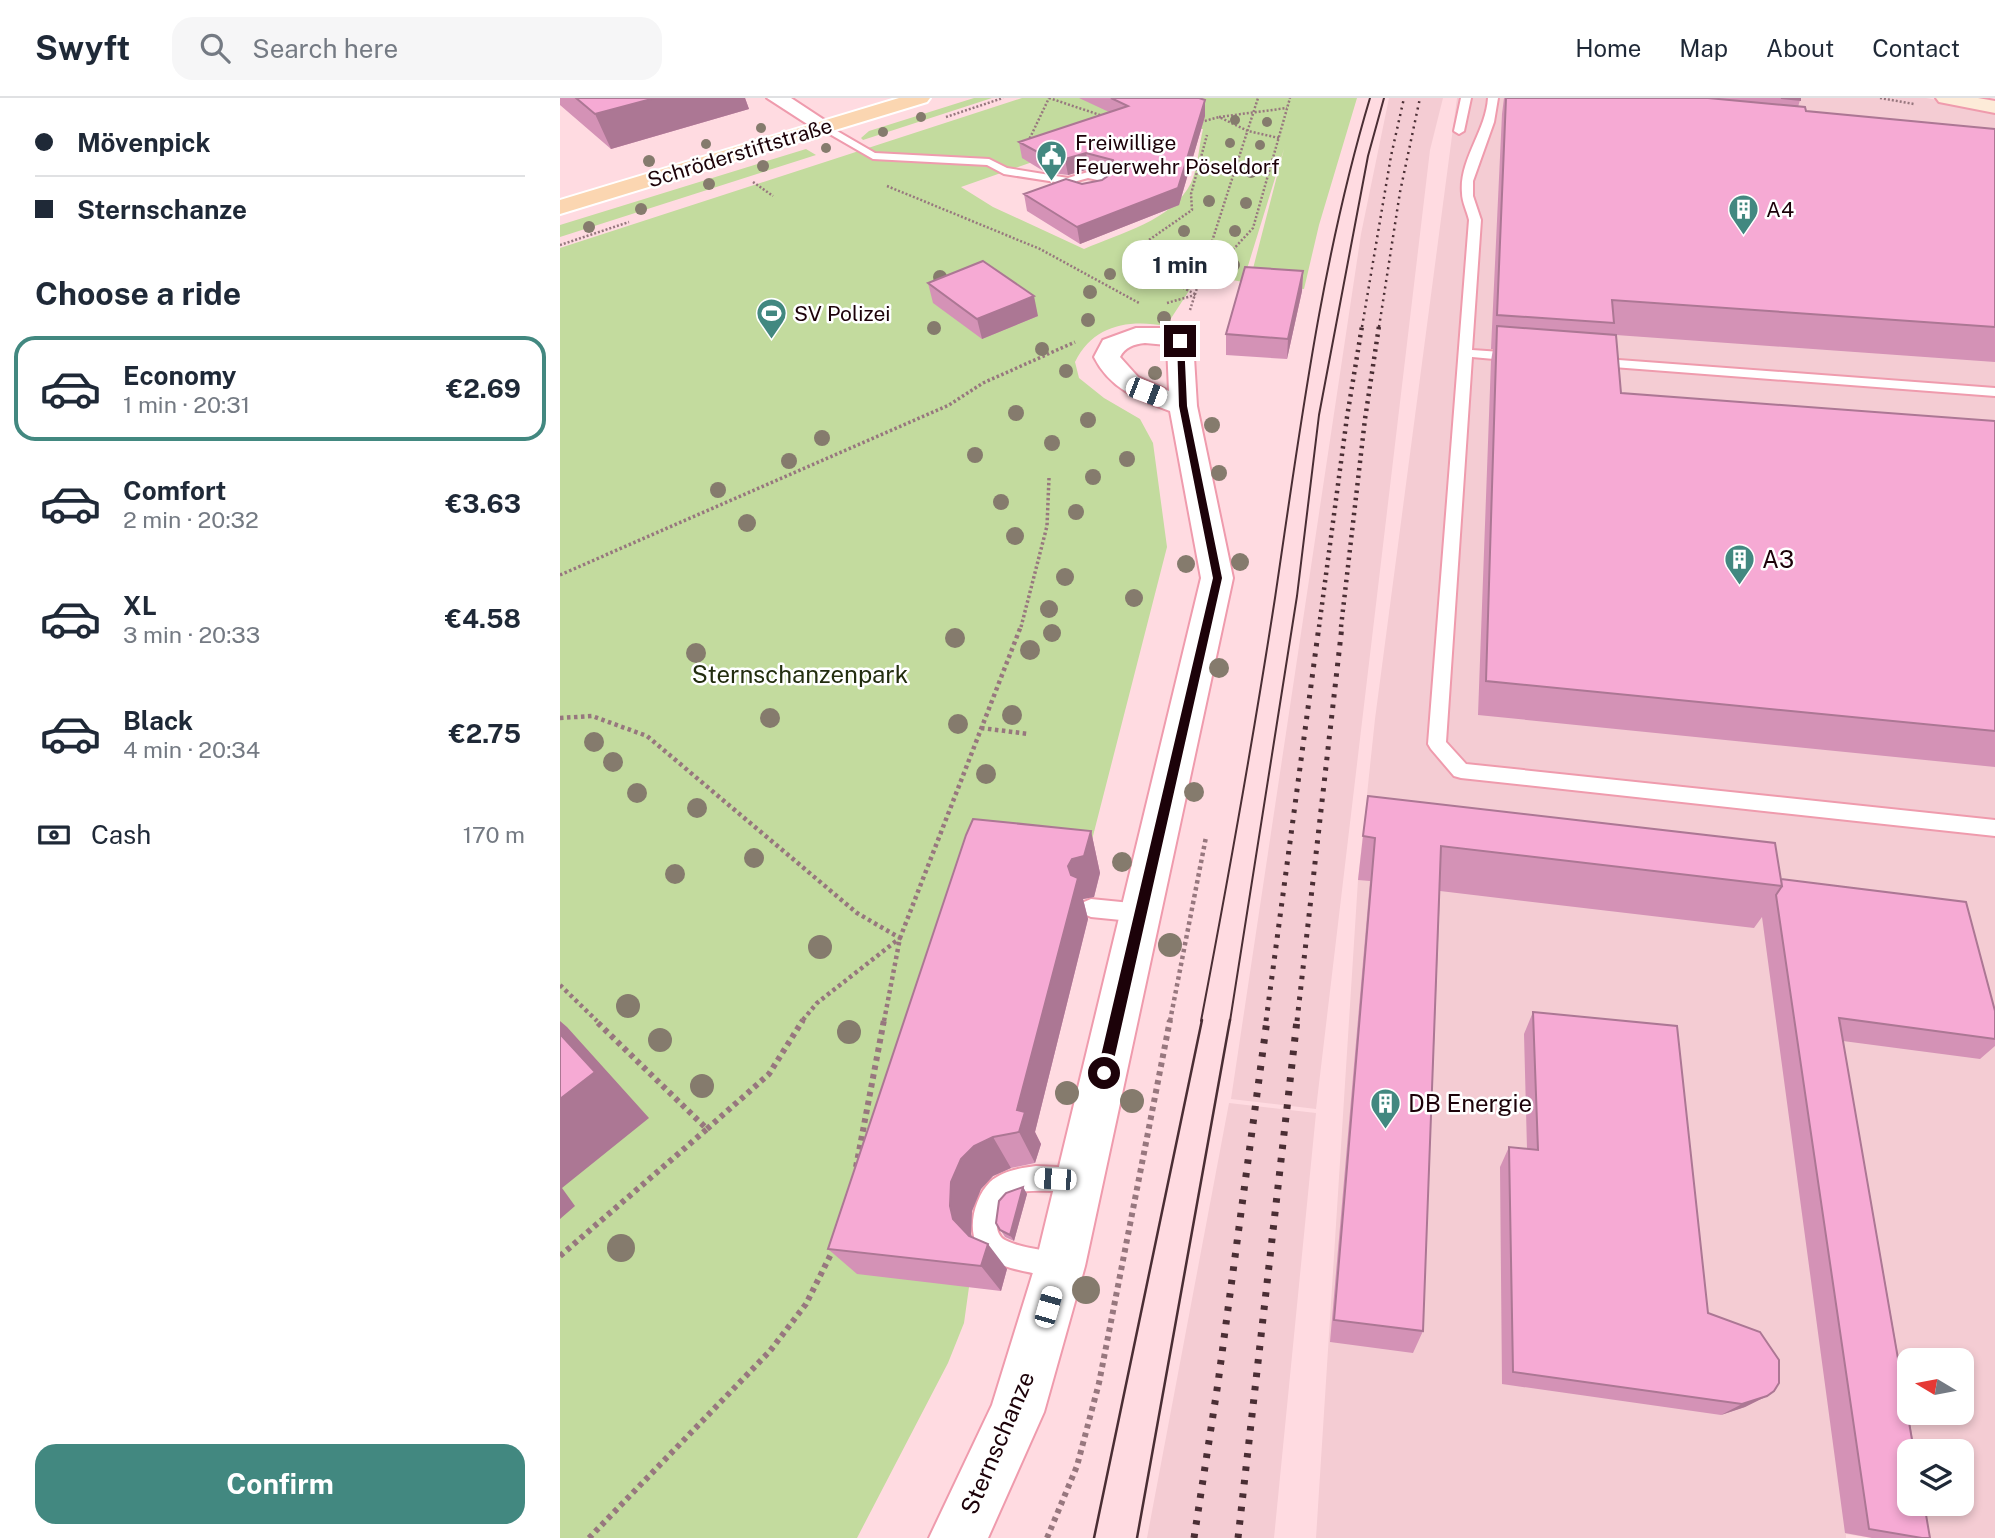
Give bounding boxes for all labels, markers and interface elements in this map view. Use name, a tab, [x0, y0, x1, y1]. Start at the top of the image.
search box	[172, 17, 662, 80]
text: Swyft	[35, 29, 130, 67]
icon: search	[196, 29, 234, 67]
text: Search here	[252, 33, 398, 64]
text: Home	[1575, 34, 1641, 62]
text: Map	[1679, 34, 1728, 62]
text: About	[1766, 34, 1834, 62]
text: Contact	[1872, 34, 1960, 62]
street label: Schröderstiftstraße	[645, 113, 835, 193]
text: Mövenpick	[77, 127, 211, 158]
place label: Freiwillige Feuerwehr Pöseldorf	[1075, 130, 1280, 179]
public building icon: Freiwillige Feuerwehr Pöseldorf	[1035, 138, 1069, 182]
building icon: A4	[1726, 193, 1760, 237]
text: Sternschanze	[77, 194, 247, 225]
place label: A4	[1766, 197, 1794, 222]
callout: 1 min	[1122, 240, 1238, 288]
text: 1 min	[1152, 251, 1208, 278]
text: Choose a ride	[35, 275, 241, 312]
sports icon: SV Polizei	[754, 297, 788, 341]
place label: SV Polizei	[794, 301, 891, 326]
route end	[1164, 325, 1196, 357]
icon: car	[39, 357, 102, 420]
text: Economy	[123, 360, 236, 391]
text: €2.69	[446, 373, 521, 404]
car	[1123, 375, 1170, 409]
text: 1 min · 20:31	[123, 391, 250, 418]
icon: car	[39, 472, 102, 535]
text: Comfort	[123, 475, 226, 506]
text: €3.63	[445, 488, 521, 519]
text: 2 min · 20:32	[123, 506, 259, 533]
building icon: A3	[1722, 543, 1756, 587]
place label: A3	[1762, 545, 1794, 573]
icon: car	[39, 587, 102, 650]
text: XL	[123, 590, 157, 621]
text: €4.58	[445, 603, 521, 634]
text: 3 min · 20:33	[123, 621, 260, 648]
park label: Sternschanzenpark	[692, 660, 908, 688]
icon: car	[39, 702, 102, 765]
text: Black	[123, 705, 193, 736]
text: €2.75	[449, 718, 521, 749]
text: 4 min · 20:34	[123, 736, 260, 763]
icon: cash	[35, 816, 73, 854]
text: Cash	[91, 819, 151, 850]
text: 170 m	[463, 821, 525, 848]
route start	[1088, 1057, 1120, 1089]
building icon: DB Energie	[1368, 1087, 1402, 1131]
place label: DB Energie	[1408, 1089, 1532, 1117]
car	[1034, 1167, 1077, 1191]
car	[1033, 1284, 1064, 1330]
north arrow	[1897, 1348, 1974, 1424]
map controls	[1897, 1348, 1974, 1516]
street label: Sternschanze	[954, 1367, 1040, 1518]
button: layers	[1897, 1439, 1974, 1516]
button: Confirm	[35, 1444, 525, 1524]

